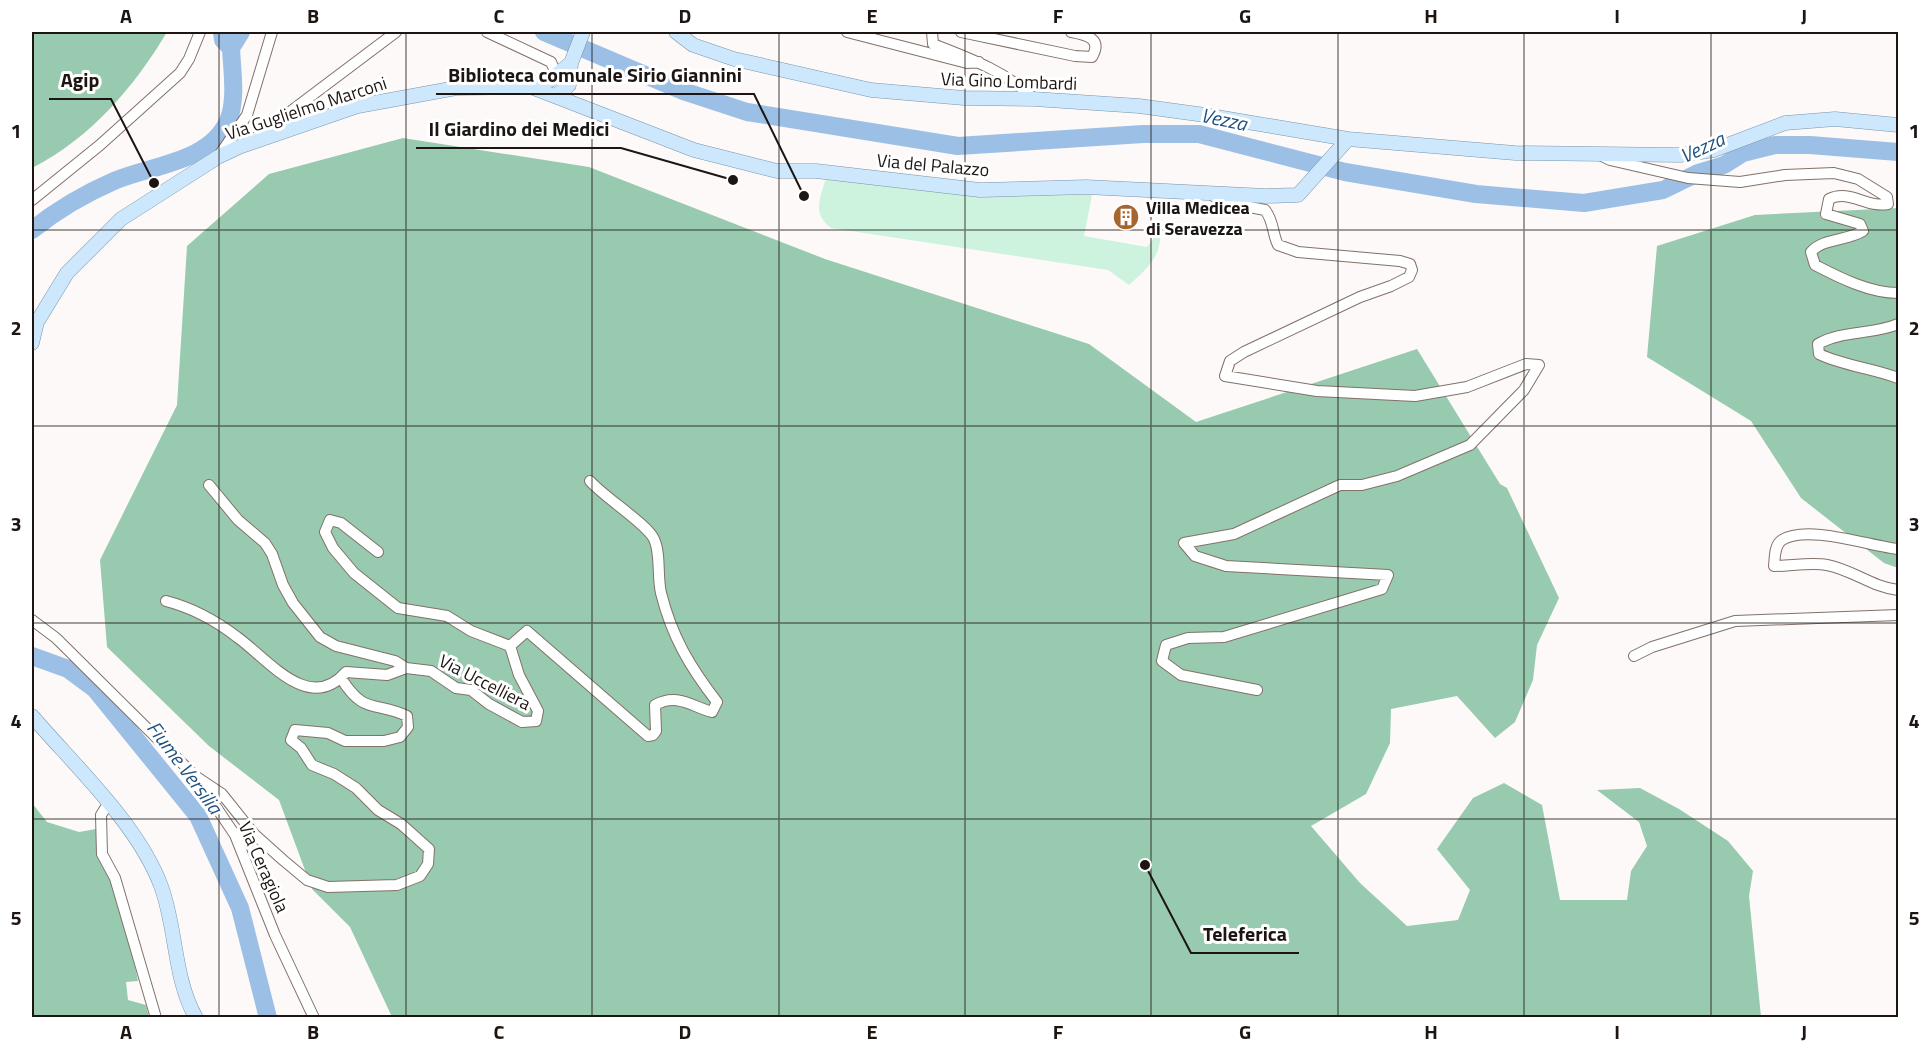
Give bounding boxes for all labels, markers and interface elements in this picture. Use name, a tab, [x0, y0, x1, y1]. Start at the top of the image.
text: A	[120, 0, 132, 31]
text: B	[307, 0, 319, 31]
text: C	[494, 0, 505, 31]
text: D	[679, 0, 691, 31]
text: E	[866, 0, 878, 31]
text: F	[1053, 0, 1064, 31]
text: G	[1239, 0, 1251, 31]
text: H	[1424, 0, 1438, 31]
text: I	[1614, 0, 1620, 31]
text: J	[1801, 0, 1807, 31]
callout: Biblioteca comunale Sirio Giannini	[436, 56, 754, 94]
text: Biblioteca comunale Sirio Giannini	[448, 59, 742, 90]
callout: Agip	[49, 61, 111, 99]
text: Agip	[61, 64, 99, 95]
street label: Via Gino Lombardi	[940, 65, 1078, 97]
street label: Via Guglielmo Marconi	[222, 69, 390, 147]
water label: Vezza	[1198, 99, 1251, 139]
callout: Il Giardino dei Medici	[416, 110, 621, 148]
text: Il Giardino dei Medici	[429, 113, 610, 144]
text: 1	[10, 115, 22, 146]
text: 1	[1908, 115, 1920, 146]
water label: Vezza	[1675, 123, 1730, 171]
street label: Via del Palazzo	[876, 147, 990, 183]
place label: Villa Medicea di Seravezza	[1146, 194, 1250, 242]
building icon: Villa Medicea di Seravezza	[1111, 202, 1141, 232]
text: 2	[10, 312, 22, 343]
text: 2	[1908, 312, 1920, 343]
text: 3	[10, 508, 22, 539]
text: 3	[1908, 508, 1920, 539]
street label: Via Uccelliera	[434, 647, 536, 717]
text: 4	[10, 705, 22, 736]
text: 4	[1908, 705, 1920, 736]
water label: Fiume Versilia	[140, 714, 231, 821]
street label: Via Ceragiola	[232, 817, 296, 917]
text: 5	[10, 902, 22, 933]
text: 5	[1908, 902, 1920, 933]
callout: Teleferica	[1191, 915, 1299, 953]
text: Teleferica	[1203, 918, 1287, 949]
text: A	[120, 1016, 132, 1047]
text: B	[307, 1016, 319, 1047]
text: C	[494, 1016, 505, 1047]
text: D	[679, 1016, 691, 1047]
text: E	[866, 1016, 878, 1047]
text: F	[1053, 1016, 1064, 1047]
text: G	[1239, 1016, 1251, 1047]
text: H	[1424, 1016, 1438, 1047]
text: I	[1614, 1016, 1620, 1047]
text: J	[1801, 1016, 1807, 1047]

